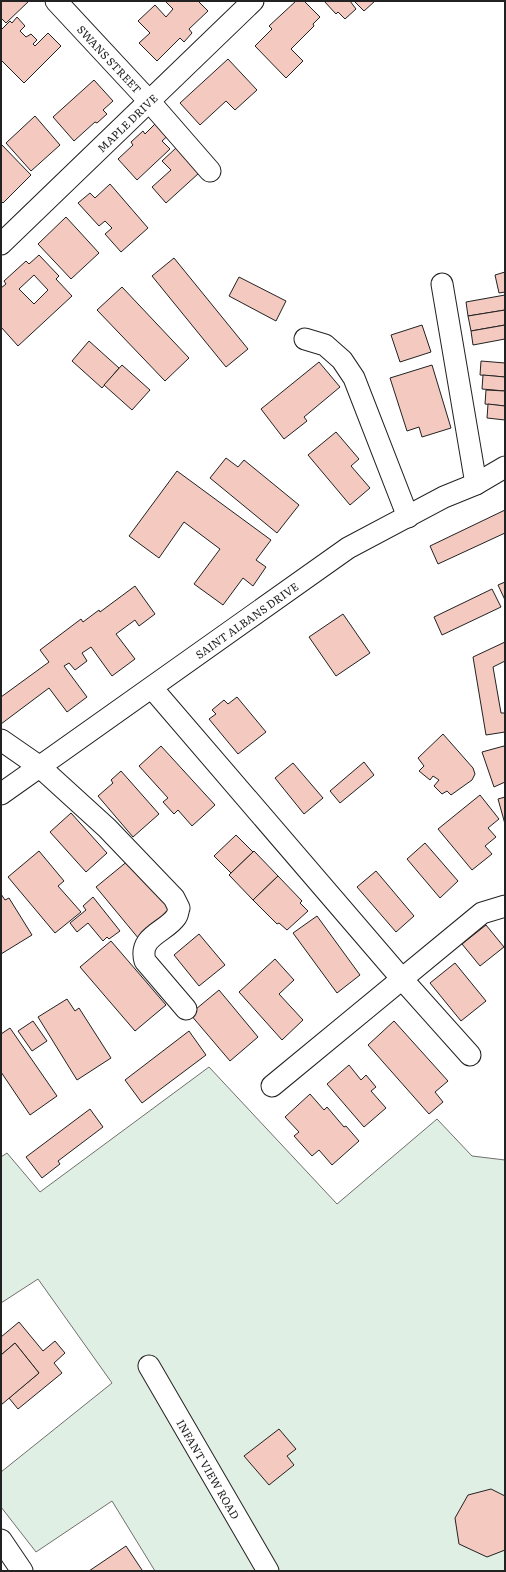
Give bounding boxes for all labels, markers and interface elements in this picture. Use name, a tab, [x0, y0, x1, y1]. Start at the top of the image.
street label: SWANS STREET	[74, 21, 146, 96]
street label: MAPLE DRIVE	[93, 90, 161, 155]
street label: SAINT ALBANS DRIVE	[192, 578, 301, 662]
street label: INFANT VIEW ROAD	[173, 1416, 244, 1522]

